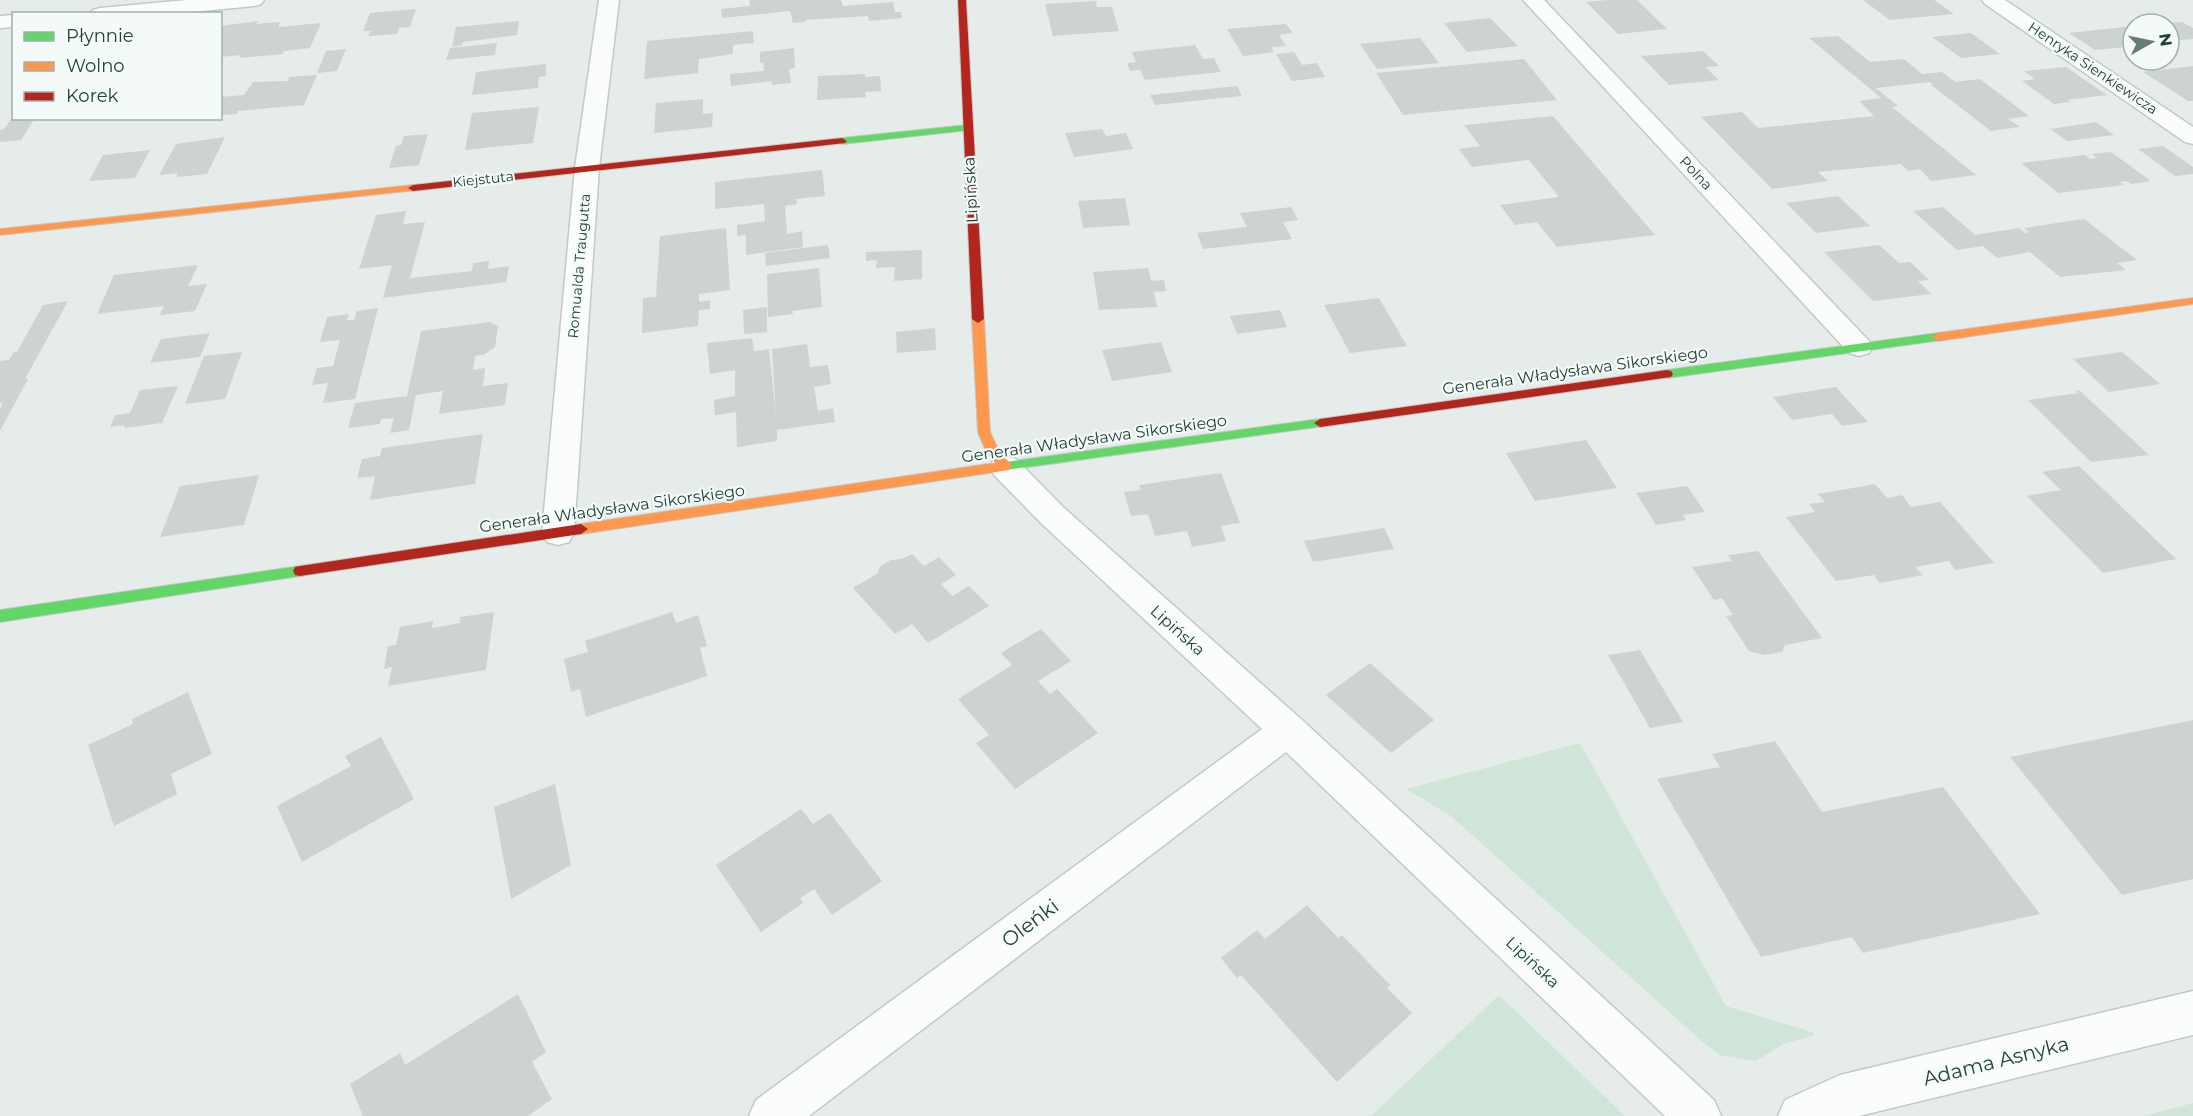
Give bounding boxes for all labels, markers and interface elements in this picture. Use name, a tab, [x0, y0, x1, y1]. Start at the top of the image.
legend	[12, 12, 222, 120]
north arrow	[2121, 12, 2181, 72]
street label: Henryka Sienkiewicza	[2025, 18, 2161, 118]
text: Płynnie	[66, 25, 134, 47]
text: N	[2155, 32, 2176, 48]
text: Wolno	[66, 55, 125, 77]
text: Korek	[66, 85, 119, 107]
street label: Polna	[1676, 152, 1716, 194]
street label: Lipińska	[959, 156, 982, 224]
street label: Kiejstuta	[451, 167, 515, 191]
street label: Romualda Traugutta	[564, 193, 594, 339]
street label: Generała Władysława Sikorskiego	[1441, 342, 1709, 399]
street label: Generała Władysława Sikorskiego	[960, 410, 1228, 467]
street label: Generała Władysława Sikorskiego	[478, 480, 746, 537]
street label: Lipińska	[1147, 601, 1209, 660]
street label: Oleńki	[997, 894, 1063, 952]
street label: Lipińska	[1502, 933, 1563, 992]
street label: Adama Asnyka	[1921, 1031, 2071, 1091]

